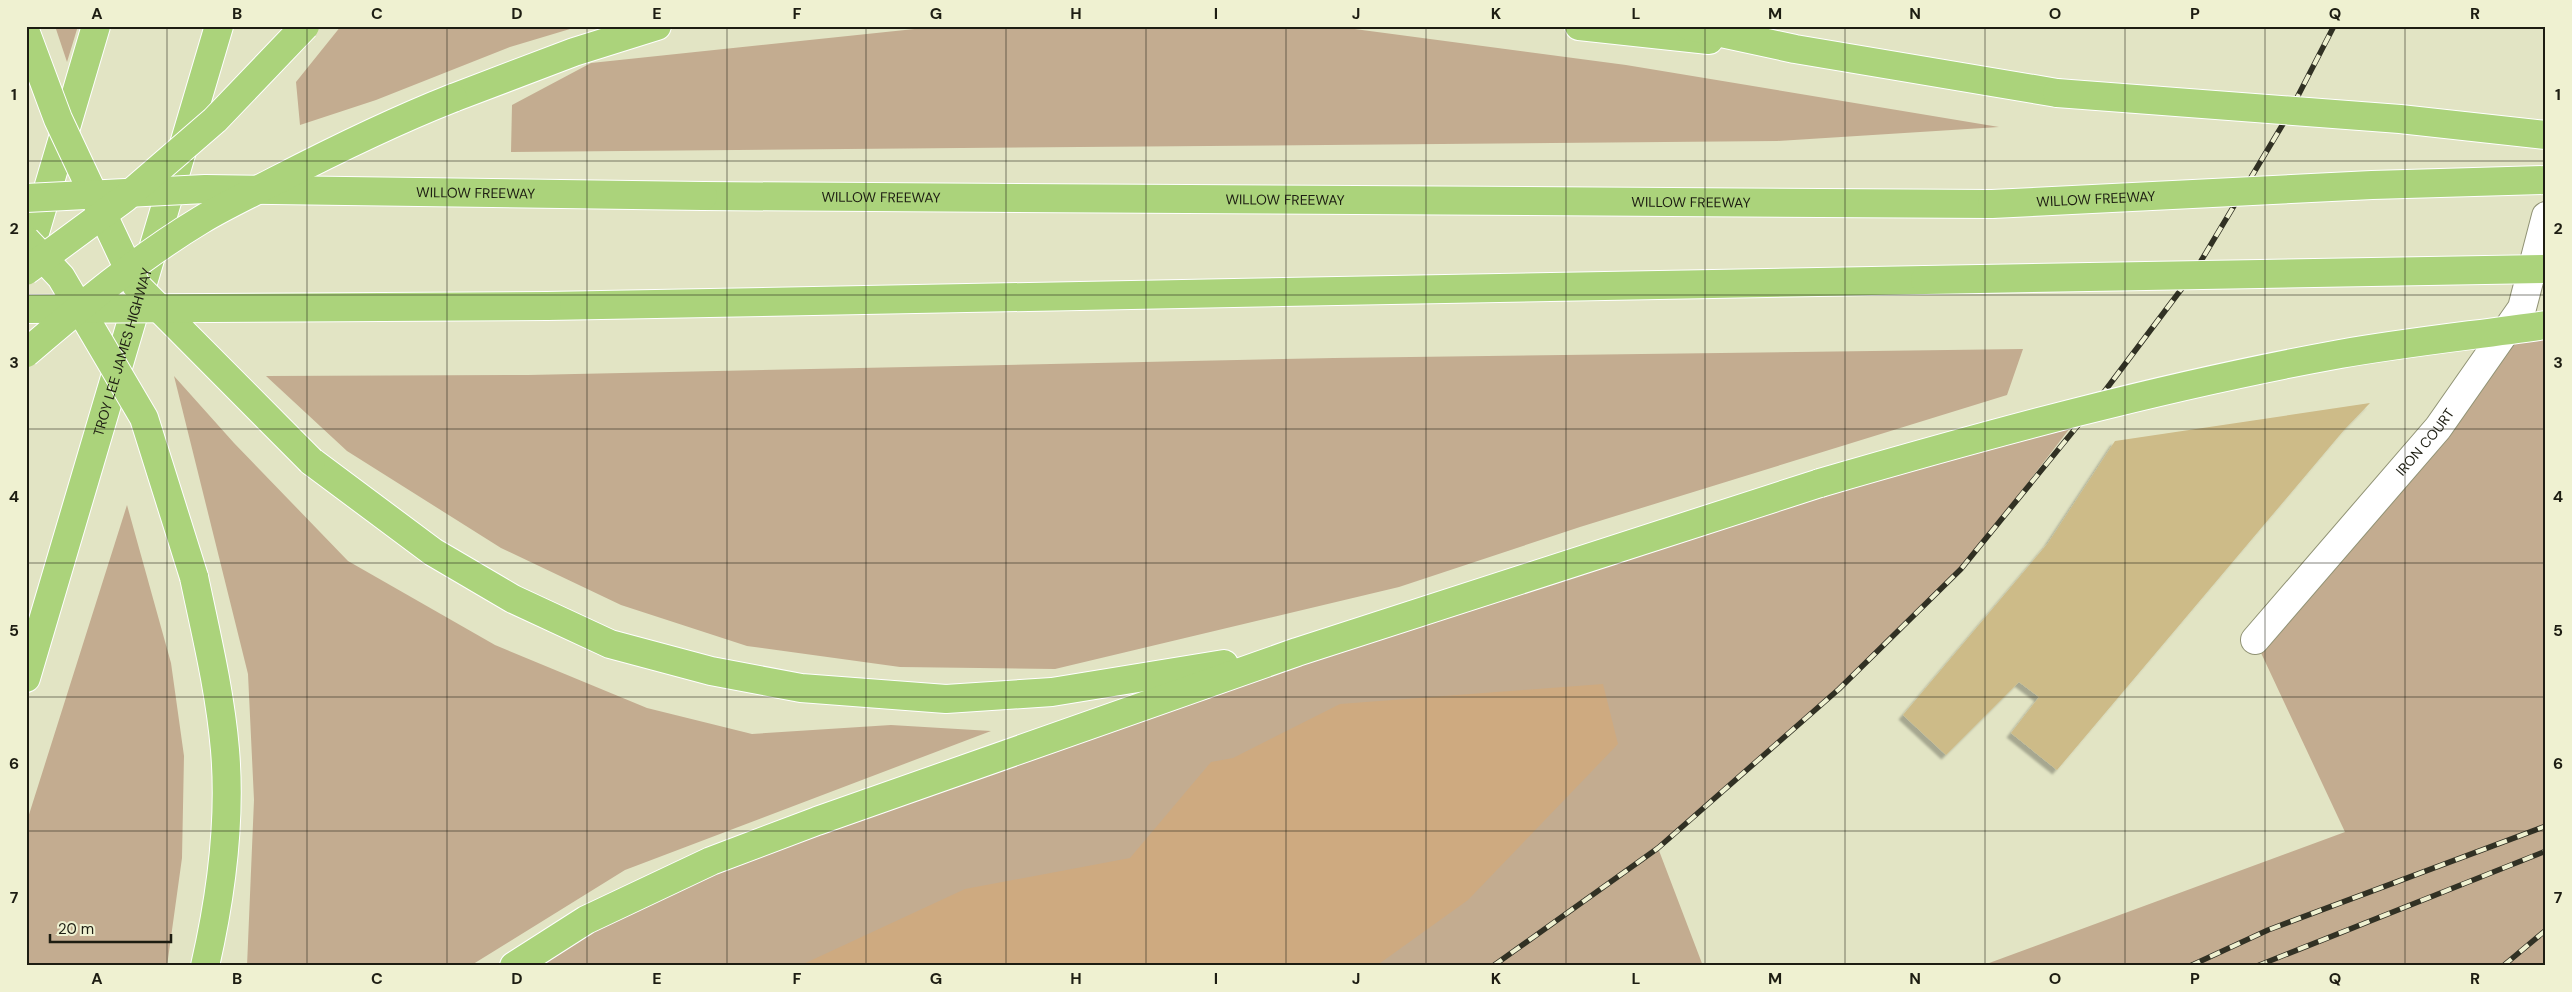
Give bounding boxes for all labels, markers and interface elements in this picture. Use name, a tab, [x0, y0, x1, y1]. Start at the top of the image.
text: A	[91, 3, 103, 24]
text: B	[232, 3, 242, 24]
text: C	[371, 3, 383, 24]
text: D	[511, 3, 523, 24]
text: E	[652, 3, 662, 24]
text: F	[793, 3, 802, 24]
text: G	[930, 3, 942, 24]
text: H	[1070, 3, 1082, 24]
text: I	[1214, 3, 1218, 24]
text: J	[1352, 3, 1360, 24]
text: K	[1491, 3, 1502, 24]
text: L	[1632, 3, 1641, 24]
text: M	[1768, 3, 1782, 24]
text: N	[1909, 3, 1921, 24]
text: O	[2049, 3, 2061, 24]
text: P	[2190, 3, 2200, 24]
text: Q	[2329, 3, 2341, 24]
text: R	[2470, 3, 2480, 24]
text: 1	[11, 84, 17, 105]
text: 1	[2555, 84, 2561, 105]
street label: WILLOW FREEWAY	[416, 183, 535, 203]
street label: WILLOW FREEWAY	[2036, 187, 2156, 211]
street label: WILLOW FREEWAY	[821, 188, 941, 206]
street label: WILLOW FREEWAY	[1225, 190, 1345, 209]
street label: WILLOW FREEWAY	[1631, 193, 1751, 212]
text: 2	[9, 218, 19, 239]
text: 2	[2553, 218, 2563, 239]
street label: TROY LEE JAMES HIGHWAY	[89, 266, 156, 438]
text: 3	[9, 352, 19, 373]
text: 3	[2553, 352, 2563, 373]
street label: IRON COURT	[2392, 405, 2458, 479]
text: 4	[9, 486, 19, 507]
text: 4	[2553, 486, 2563, 507]
text: 5	[9, 620, 19, 641]
text: 5	[2553, 620, 2563, 641]
text: 6	[9, 753, 19, 774]
text: 6	[2553, 753, 2563, 774]
text: 7	[10, 887, 19, 908]
text: 7	[2554, 887, 2563, 908]
scale bar	[50, 912, 171, 944]
text: 20 m	[58, 919, 94, 939]
text: A	[91, 968, 103, 989]
text: B	[232, 968, 242, 989]
text: C	[371, 968, 383, 989]
text: D	[511, 968, 523, 989]
text: E	[652, 968, 662, 989]
text: F	[793, 968, 802, 989]
text: G	[930, 968, 942, 989]
text: H	[1070, 968, 1082, 989]
text: I	[1214, 968, 1218, 989]
text: J	[1352, 968, 1360, 989]
text: K	[1491, 968, 1502, 989]
text: L	[1632, 968, 1641, 989]
text: M	[1768, 968, 1782, 989]
text: N	[1909, 968, 1921, 989]
text: O	[2049, 968, 2061, 989]
text: P	[2190, 968, 2200, 989]
text: Q	[2329, 968, 2341, 989]
text: R	[2470, 968, 2480, 989]

